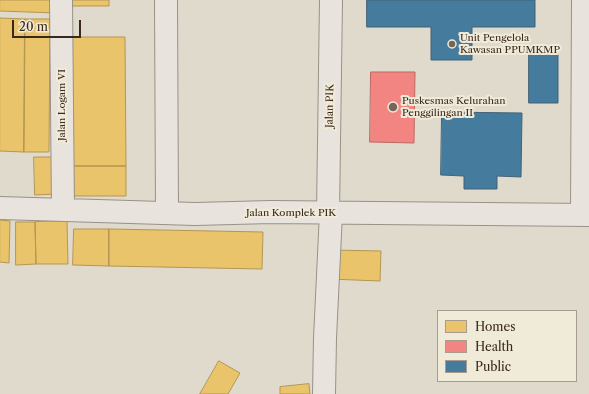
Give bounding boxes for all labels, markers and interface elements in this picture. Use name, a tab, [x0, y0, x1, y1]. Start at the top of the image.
scale bar	[14, 12, 83, 38]
text: 20 m	[19, 19, 48, 34]
place label: Unit Pengelola Kawasan PPUMKMP	[460, 32, 560, 56]
marker: Unit Pengelola Kawasan PPUMKMP	[447, 39, 457, 49]
street label: Jalan Logam VI	[56, 69, 68, 141]
street label: Jalan PIK	[324, 84, 336, 128]
place label: Puskesmas Kelurahan Penggilingan II	[402, 95, 506, 118]
marker: Puskesmas Kelurahan Penggilingan II	[387, 101, 399, 113]
street label: Jalan Komplek PIK	[246, 207, 336, 219]
legend	[437, 310, 577, 382]
text: Homes	[475, 319, 515, 334]
text: Health	[475, 339, 513, 354]
text: Public	[475, 359, 511, 374]

